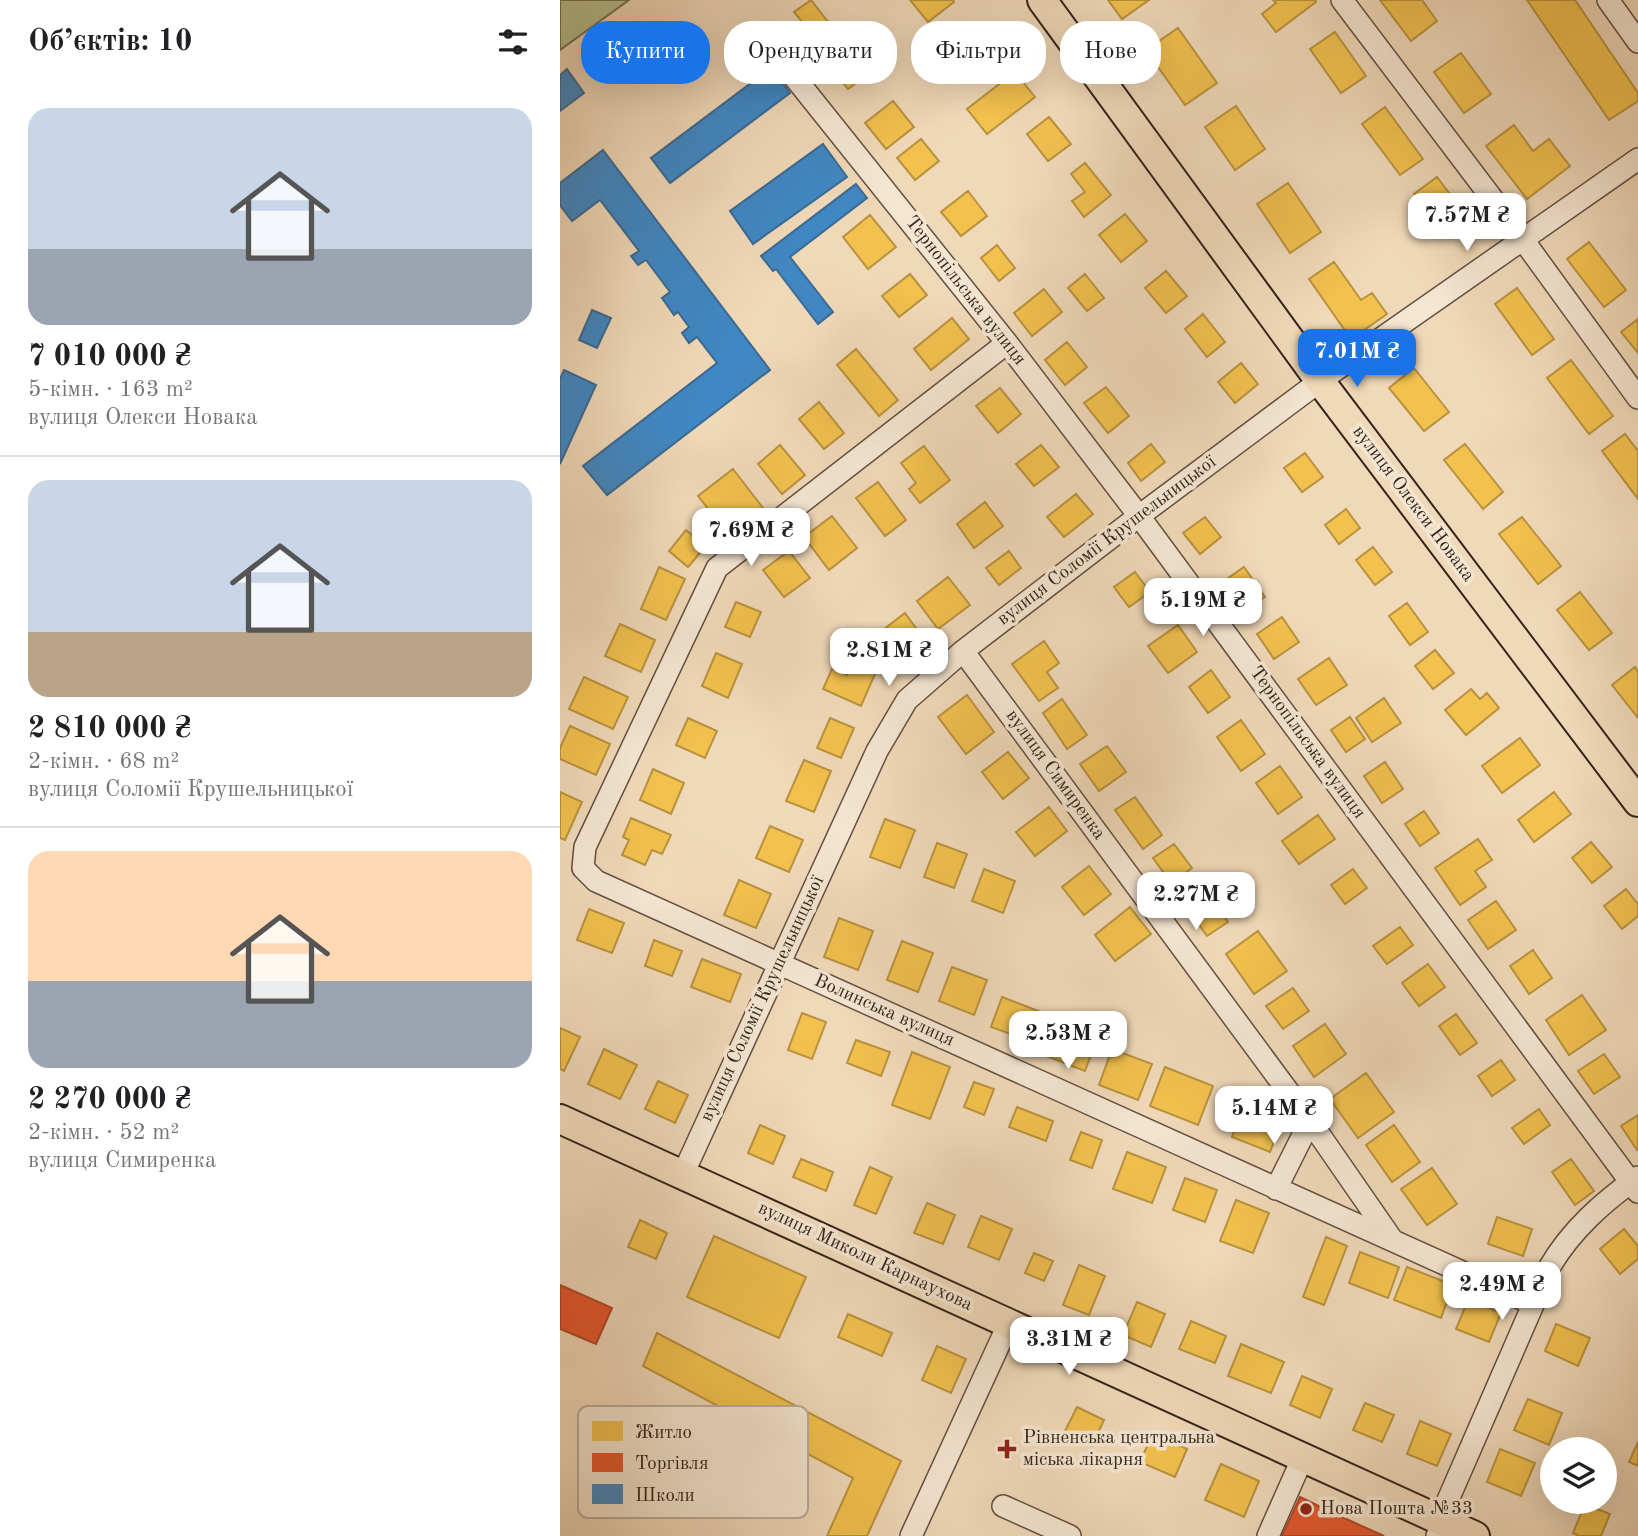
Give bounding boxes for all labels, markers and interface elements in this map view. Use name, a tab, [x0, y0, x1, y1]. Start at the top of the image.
chip: Купити	[581, 21, 710, 84]
chip: Орендувати	[724, 21, 897, 84]
chip: Фільтри	[911, 21, 1046, 84]
chip: Нове	[1060, 21, 1161, 84]
icon: filters	[494, 23, 532, 61]
text: Об’єктів: 10	[28, 27, 192, 57]
icon: home	[217, 153, 343, 279]
pin: 7.57M ₴	[1402, 194, 1532, 253]
text: 7.57M ₴	[1424, 204, 1510, 227]
street label: Тернопільська вулиця	[901, 213, 1029, 369]
pin: 7.01M ₴	[1292, 330, 1422, 389]
text: 7.01M ₴	[1314, 340, 1400, 363]
text: 7 010 000 ₴	[28, 342, 192, 372]
text: 5-кімн. · 163 m²	[28, 378, 193, 401]
text: вулиця Олекси Новака	[28, 406, 258, 429]
street label: вулиця Олекси Новака	[1348, 423, 1478, 586]
street label: вулиця Соломії Крушельницької	[994, 452, 1220, 629]
pin: 7.69M ₴	[686, 508, 816, 568]
text: 7.69M ₴	[708, 519, 794, 542]
icon: home	[217, 525, 343, 651]
pin: 5.19M ₴	[1138, 578, 1268, 638]
text: 5.19M ₴	[1160, 589, 1246, 612]
pin: 2.81M ₴	[824, 628, 954, 688]
text: 2.81M ₴	[846, 639, 932, 662]
street label: Тернопільська вулиця	[1245, 663, 1369, 823]
street label: вулиця Симиренка	[1002, 706, 1109, 844]
text: 2 810 000 ₴	[28, 714, 192, 744]
text: 2-кімн. · 68 m²	[28, 750, 179, 773]
text: вулиця Соломії Крушельницької	[28, 778, 353, 801]
pin: 2.27M ₴	[1131, 872, 1261, 932]
street label: вулиця Соломії Крушельницької	[698, 873, 829, 1125]
text: 2.27M ₴	[1153, 883, 1239, 906]
icon: home	[217, 896, 343, 1022]
street label: Волинська вулиця	[811, 972, 957, 1051]
pin: 2.53M ₴	[1003, 1012, 1133, 1071]
text: 2.53M ₴	[1025, 1022, 1111, 1045]
text: 2 270 000 ₴	[28, 1085, 192, 1115]
pin: 5.14M ₴	[1209, 1086, 1339, 1146]
text: 5.14M ₴	[1231, 1097, 1317, 1120]
text: 2-кімн. · 52 m²	[28, 1121, 179, 1144]
text: вулиця Симиренка	[28, 1149, 216, 1172]
street label: вулиця Миколи Карнаухова	[755, 1199, 976, 1315]
pin: 2.49M ₴	[1437, 1262, 1567, 1322]
text: 2.49M ₴	[1459, 1273, 1545, 1296]
pin: 3.31M ₴	[1004, 1318, 1134, 1377]
text: 3.31M ₴	[1026, 1328, 1112, 1351]
legend	[578, 1406, 808, 1518]
text: Житло	[635, 1424, 692, 1443]
place label: Рівненська центральна міська лікарня	[1023, 1429, 1216, 1470]
map controls	[1540, 1437, 1617, 1514]
button: layers	[1540, 1437, 1617, 1514]
marker: Рівненська центральна міська лікарня	[997, 1439, 1017, 1459]
text: Торгівля	[635, 1455, 709, 1474]
text: Школи	[635, 1487, 695, 1506]
place label: Нова Пошта №33	[1320, 1500, 1473, 1519]
marker: Нова Пошта №33	[1298, 1501, 1314, 1517]

